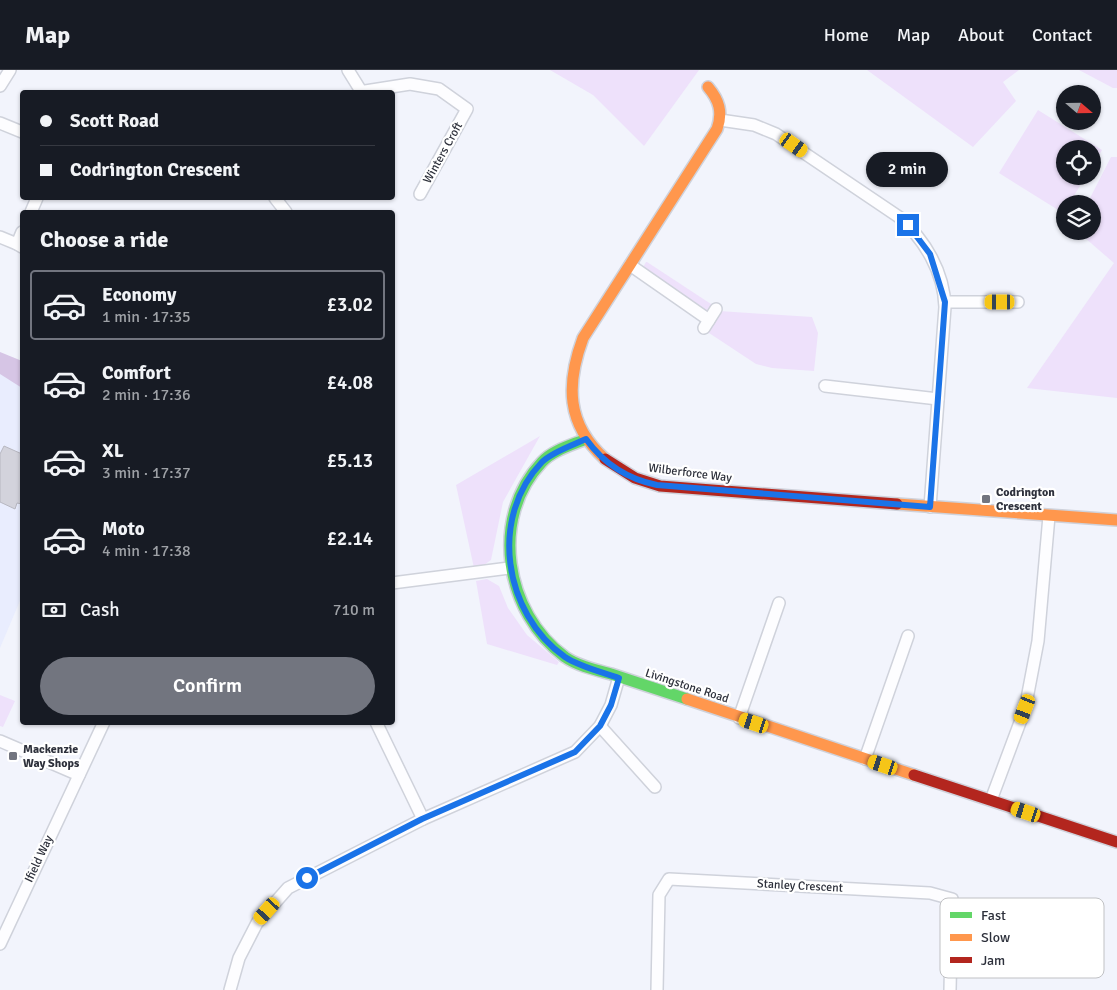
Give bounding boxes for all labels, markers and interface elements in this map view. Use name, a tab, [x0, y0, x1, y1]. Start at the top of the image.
text: Map	[25, 20, 70, 50]
text: Home	[824, 24, 869, 46]
text: Map	[897, 24, 930, 46]
text: About	[958, 24, 1004, 46]
text: Contact	[1032, 24, 1092, 46]
north arrow	[1056, 85, 1101, 130]
map controls	[1056, 85, 1101, 240]
text: Scott Road	[70, 109, 159, 133]
street label: Winters Croft	[420, 120, 466, 186]
car	[777, 130, 810, 160]
button: locate	[1056, 140, 1101, 185]
callout: 2 min	[867, 152, 949, 188]
text: Codrington Crescent	[70, 158, 240, 182]
text: 2 min	[888, 159, 926, 179]
button: layers	[1056, 195, 1101, 240]
route end	[897, 214, 919, 236]
text: Choose a ride	[40, 226, 168, 253]
icon: car	[42, 283, 87, 328]
text: Economy	[102, 283, 176, 307]
text: £3.02	[327, 293, 373, 317]
car	[985, 295, 1015, 310]
text: 1 min · 17:35	[102, 307, 191, 327]
icon: car	[42, 361, 87, 406]
text: Comfort	[102, 361, 171, 385]
text: £4.08	[327, 371, 373, 395]
text: 2 min · 17:36	[102, 385, 191, 405]
icon: car	[42, 439, 87, 484]
text: XL	[102, 439, 124, 463]
text: £5.13	[327, 449, 373, 473]
street label: Wilberforce Way	[647, 460, 733, 486]
text: 3 min · 17:37	[102, 463, 191, 483]
place label: Codrington Crescent	[996, 485, 1055, 514]
marker: Codrington Crescent	[980, 493, 992, 505]
icon: car	[42, 517, 87, 562]
text: Moto	[102, 517, 145, 541]
text: £2.14	[327, 527, 373, 551]
text: 4 min · 17:38	[102, 541, 191, 561]
icon: cash	[40, 596, 68, 624]
text: Cash	[80, 598, 120, 622]
text: 710 m	[333, 600, 375, 620]
button: Confirm	[40, 657, 375, 715]
street label: Livingstone Road	[643, 665, 731, 707]
car	[1012, 692, 1037, 726]
car	[737, 711, 770, 735]
place label: Mackenzie Way Shops	[23, 742, 80, 771]
marker: Mackenzie Way Shops	[7, 750, 19, 762]
car	[866, 753, 899, 777]
car	[1009, 800, 1042, 824]
street label: Ifield Way	[22, 833, 57, 885]
route start	[296, 867, 318, 889]
street label: Stanley Crescent	[757, 876, 843, 896]
car	[251, 895, 282, 927]
legend	[940, 898, 1104, 978]
text: Fast	[981, 907, 1006, 924]
text: Slow	[981, 929, 1010, 946]
text: Jam	[981, 952, 1005, 969]

